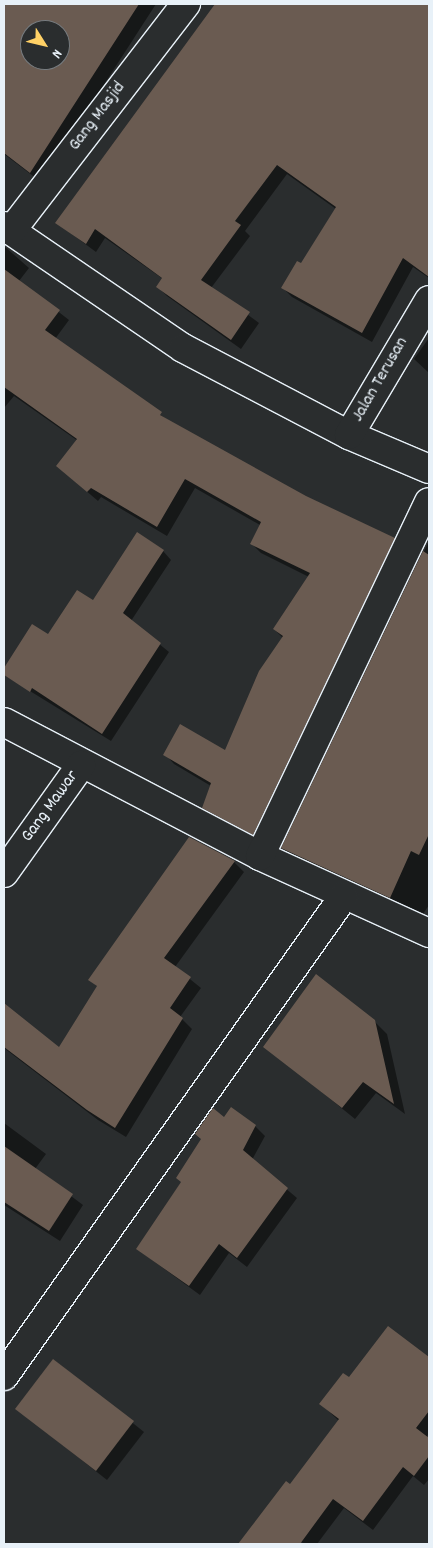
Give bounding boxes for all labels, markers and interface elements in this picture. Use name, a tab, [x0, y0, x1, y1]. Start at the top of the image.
north arrow	[20, 20, 70, 70]
text: N	[46, 45, 66, 62]
street label: Gang Masjid	[65, 78, 131, 156]
street label: Jalan Terusan	[348, 334, 414, 426]
street label: Gang Mawar	[18, 767, 84, 847]

